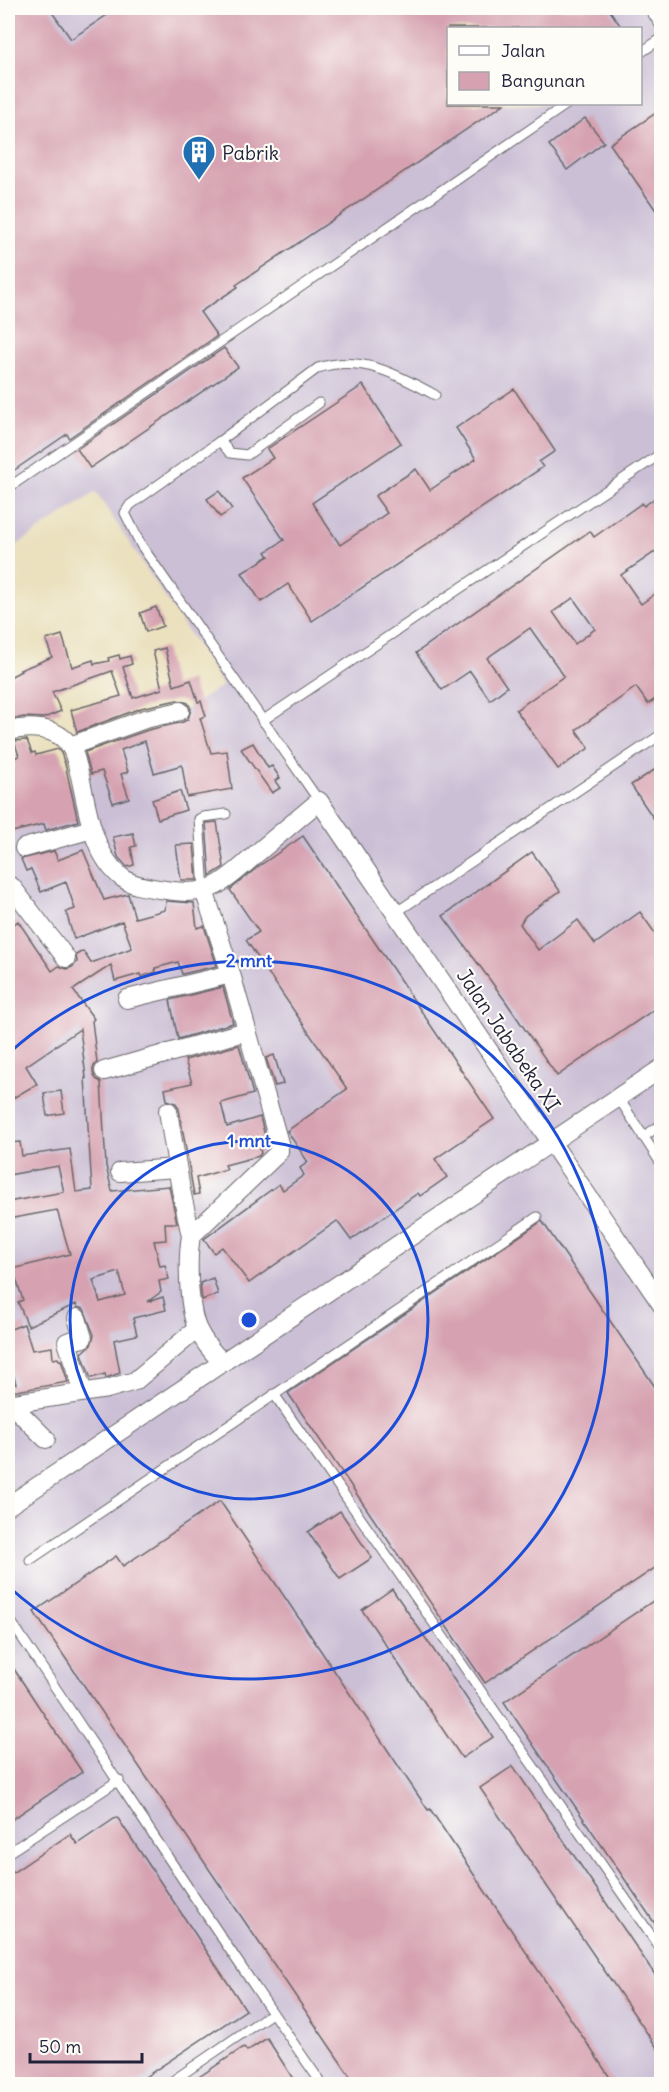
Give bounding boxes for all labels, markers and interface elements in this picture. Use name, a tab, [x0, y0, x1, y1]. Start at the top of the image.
legend	[447, 27, 642, 105]
text: Jalan	[501, 39, 545, 62]
text: Bangunan	[501, 69, 585, 92]
building icon: Pabrik	[181, 134, 217, 181]
place label: Pabrik	[222, 140, 279, 165]
text: 2 mnt	[226, 949, 273, 972]
street label: Jalan Jababeka XI	[452, 964, 566, 1116]
text: 1 mnt	[227, 1129, 272, 1152]
centre of rings	[239, 1310, 259, 1330]
scale bar	[30, 2026, 142, 2064]
text: 50 m	[39, 2035, 81, 2058]

